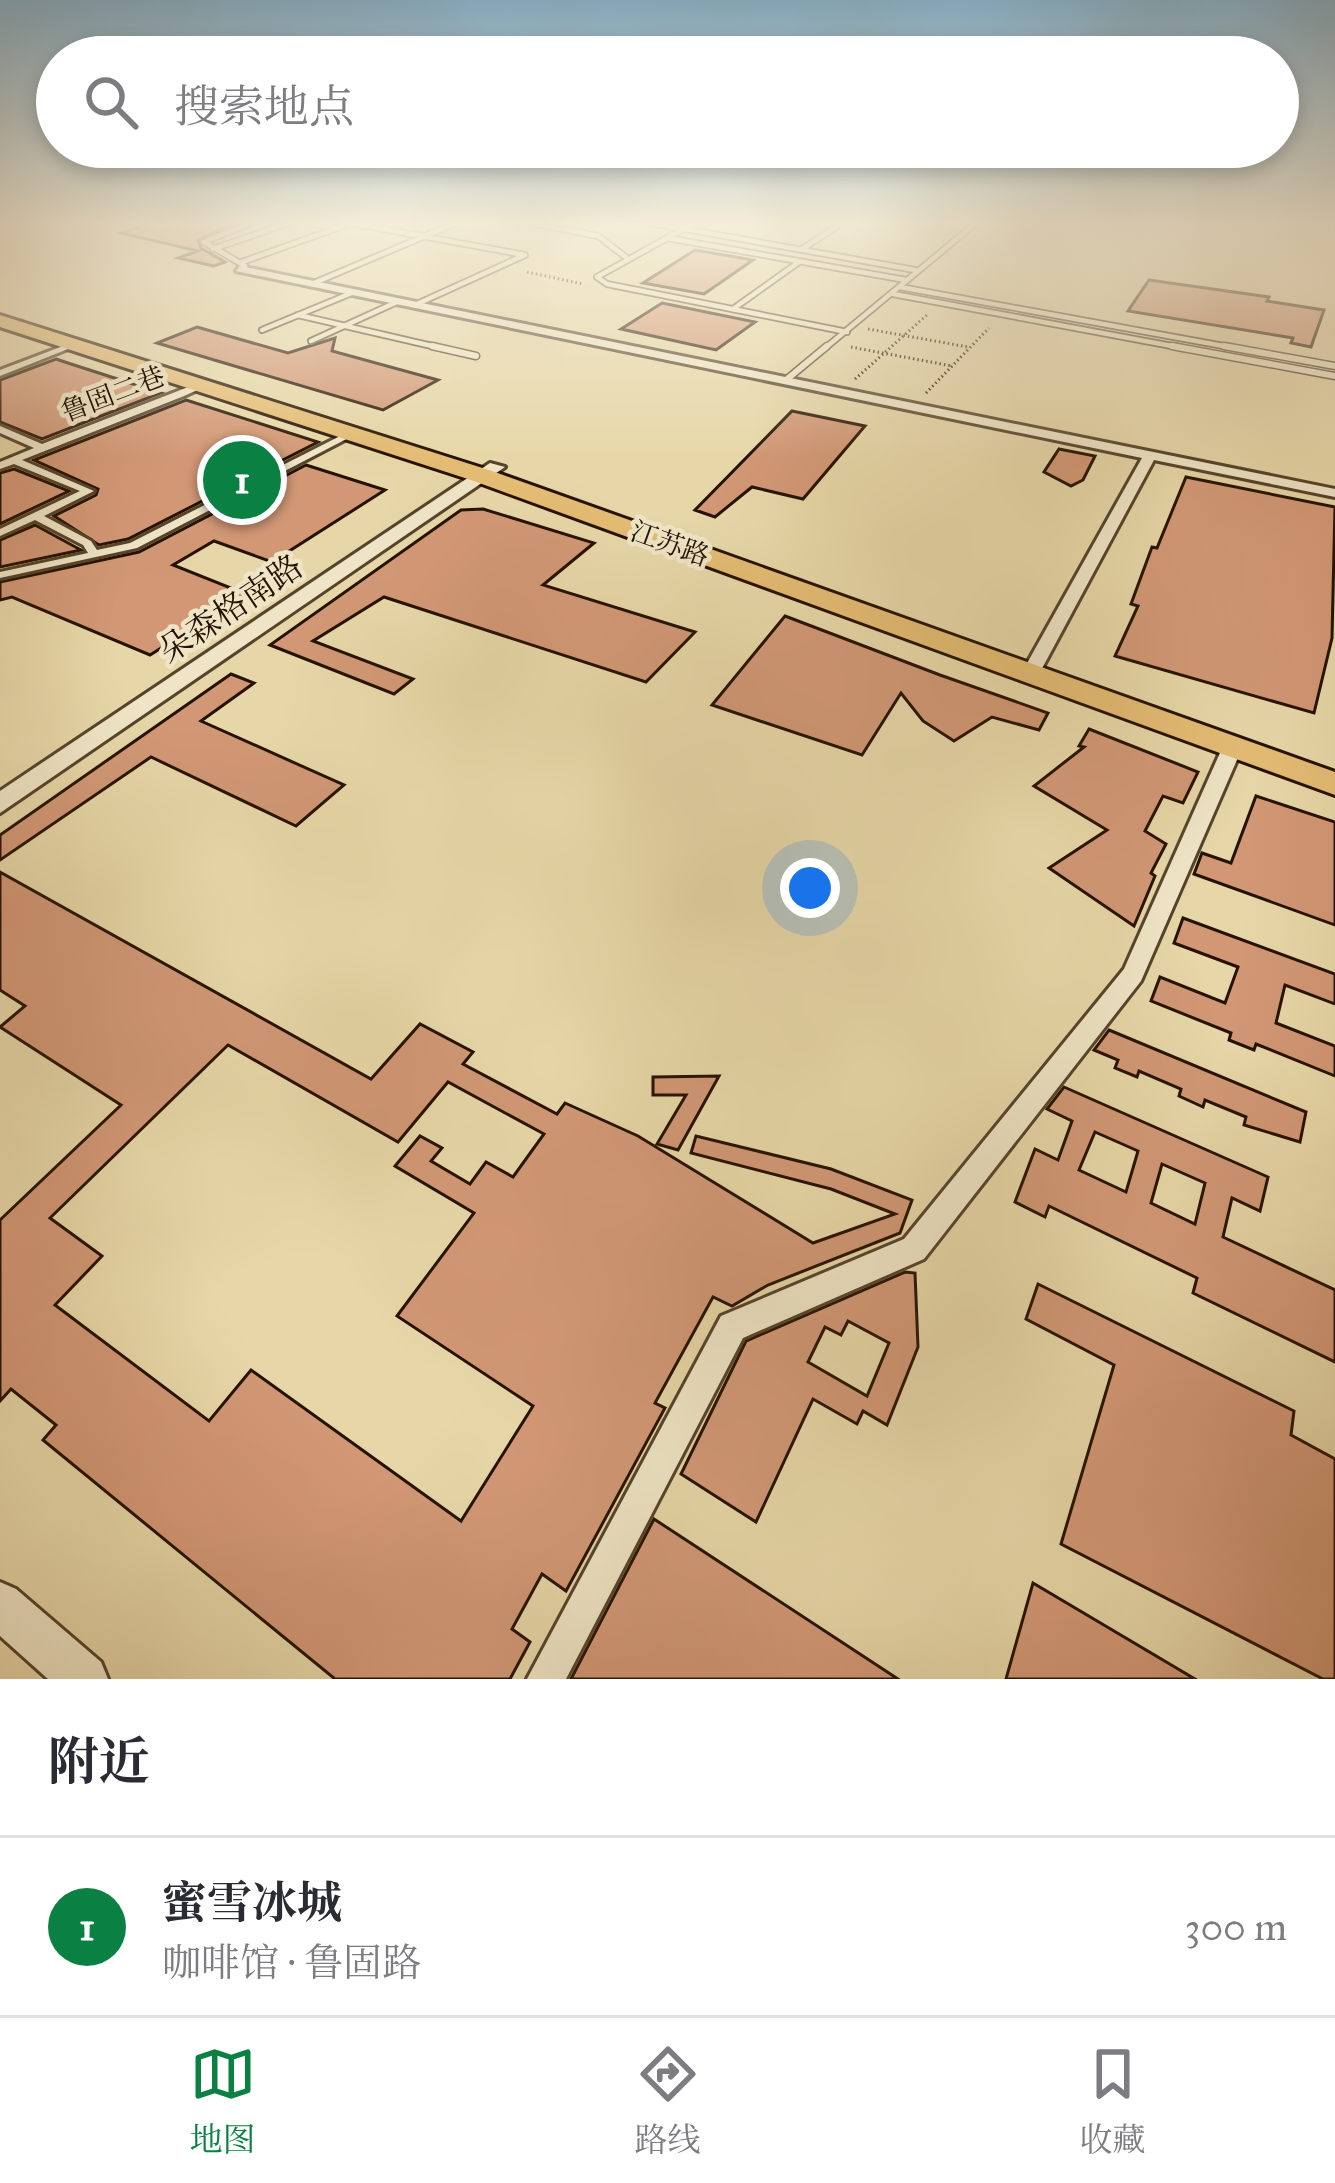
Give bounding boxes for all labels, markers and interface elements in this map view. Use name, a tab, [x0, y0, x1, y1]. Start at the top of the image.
search box	[36, 36, 1299, 168]
icon: search	[78, 69, 144, 135]
text: 搜索地点	[174, 79, 354, 134]
street label: 鲁固二巷	[56, 359, 169, 428]
pin: 1	[203, 435, 281, 525]
street label: 江苏路	[626, 514, 714, 573]
street label: 朵森格南路	[151, 546, 310, 672]
your location	[780, 858, 840, 918]
text: 附近	[48, 1731, 150, 1793]
text: 蜜雪冰城	[162, 1875, 342, 1930]
text: 1	[79, 1903, 95, 1951]
text: 300 m	[1185, 1903, 1287, 1951]
text: 咖啡馆 · 鲁固路	[162, 1939, 421, 1987]
tab: 地图	[190, 2041, 256, 2160]
tab: 路线	[635, 2041, 701, 2160]
tab: 收藏	[1080, 2041, 1146, 2160]

